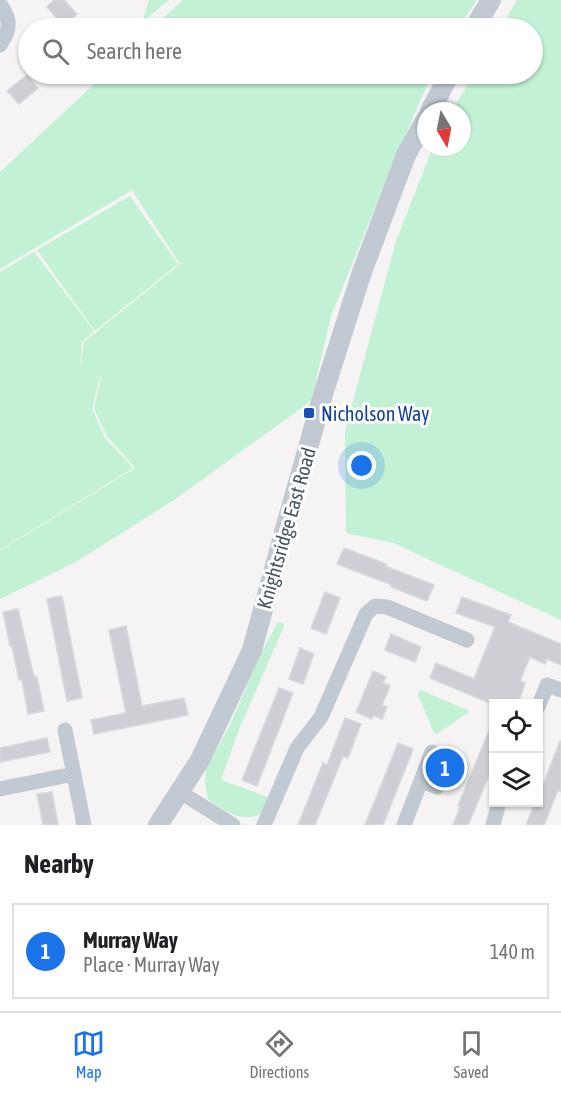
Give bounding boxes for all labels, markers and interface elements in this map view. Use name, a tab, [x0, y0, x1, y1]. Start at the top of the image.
search box	[18, 18, 543, 84]
icon: search	[39, 35, 72, 68]
text: Search here	[87, 38, 182, 64]
north arrow	[417, 102, 471, 156]
place label: Nicholson Way	[321, 402, 430, 425]
marker: Nicholson Way	[302, 406, 316, 420]
street label: Knightsridge East Road	[252, 445, 320, 611]
your location	[347, 451, 376, 480]
map controls	[489, 699, 543, 807]
button: locate	[489, 699, 543, 753]
pin: 1	[426, 746, 464, 790]
button: layers	[489, 753, 543, 807]
text: Nearby	[24, 849, 94, 879]
text: Murray Way	[83, 927, 178, 953]
text: 1	[41, 940, 50, 963]
text: 140 m	[490, 940, 535, 963]
text: Place · Murray Way	[83, 953, 220, 976]
tab: Map	[72, 1027, 105, 1081]
tab: Directions	[249, 1027, 309, 1081]
tab: Saved	[453, 1027, 489, 1081]

